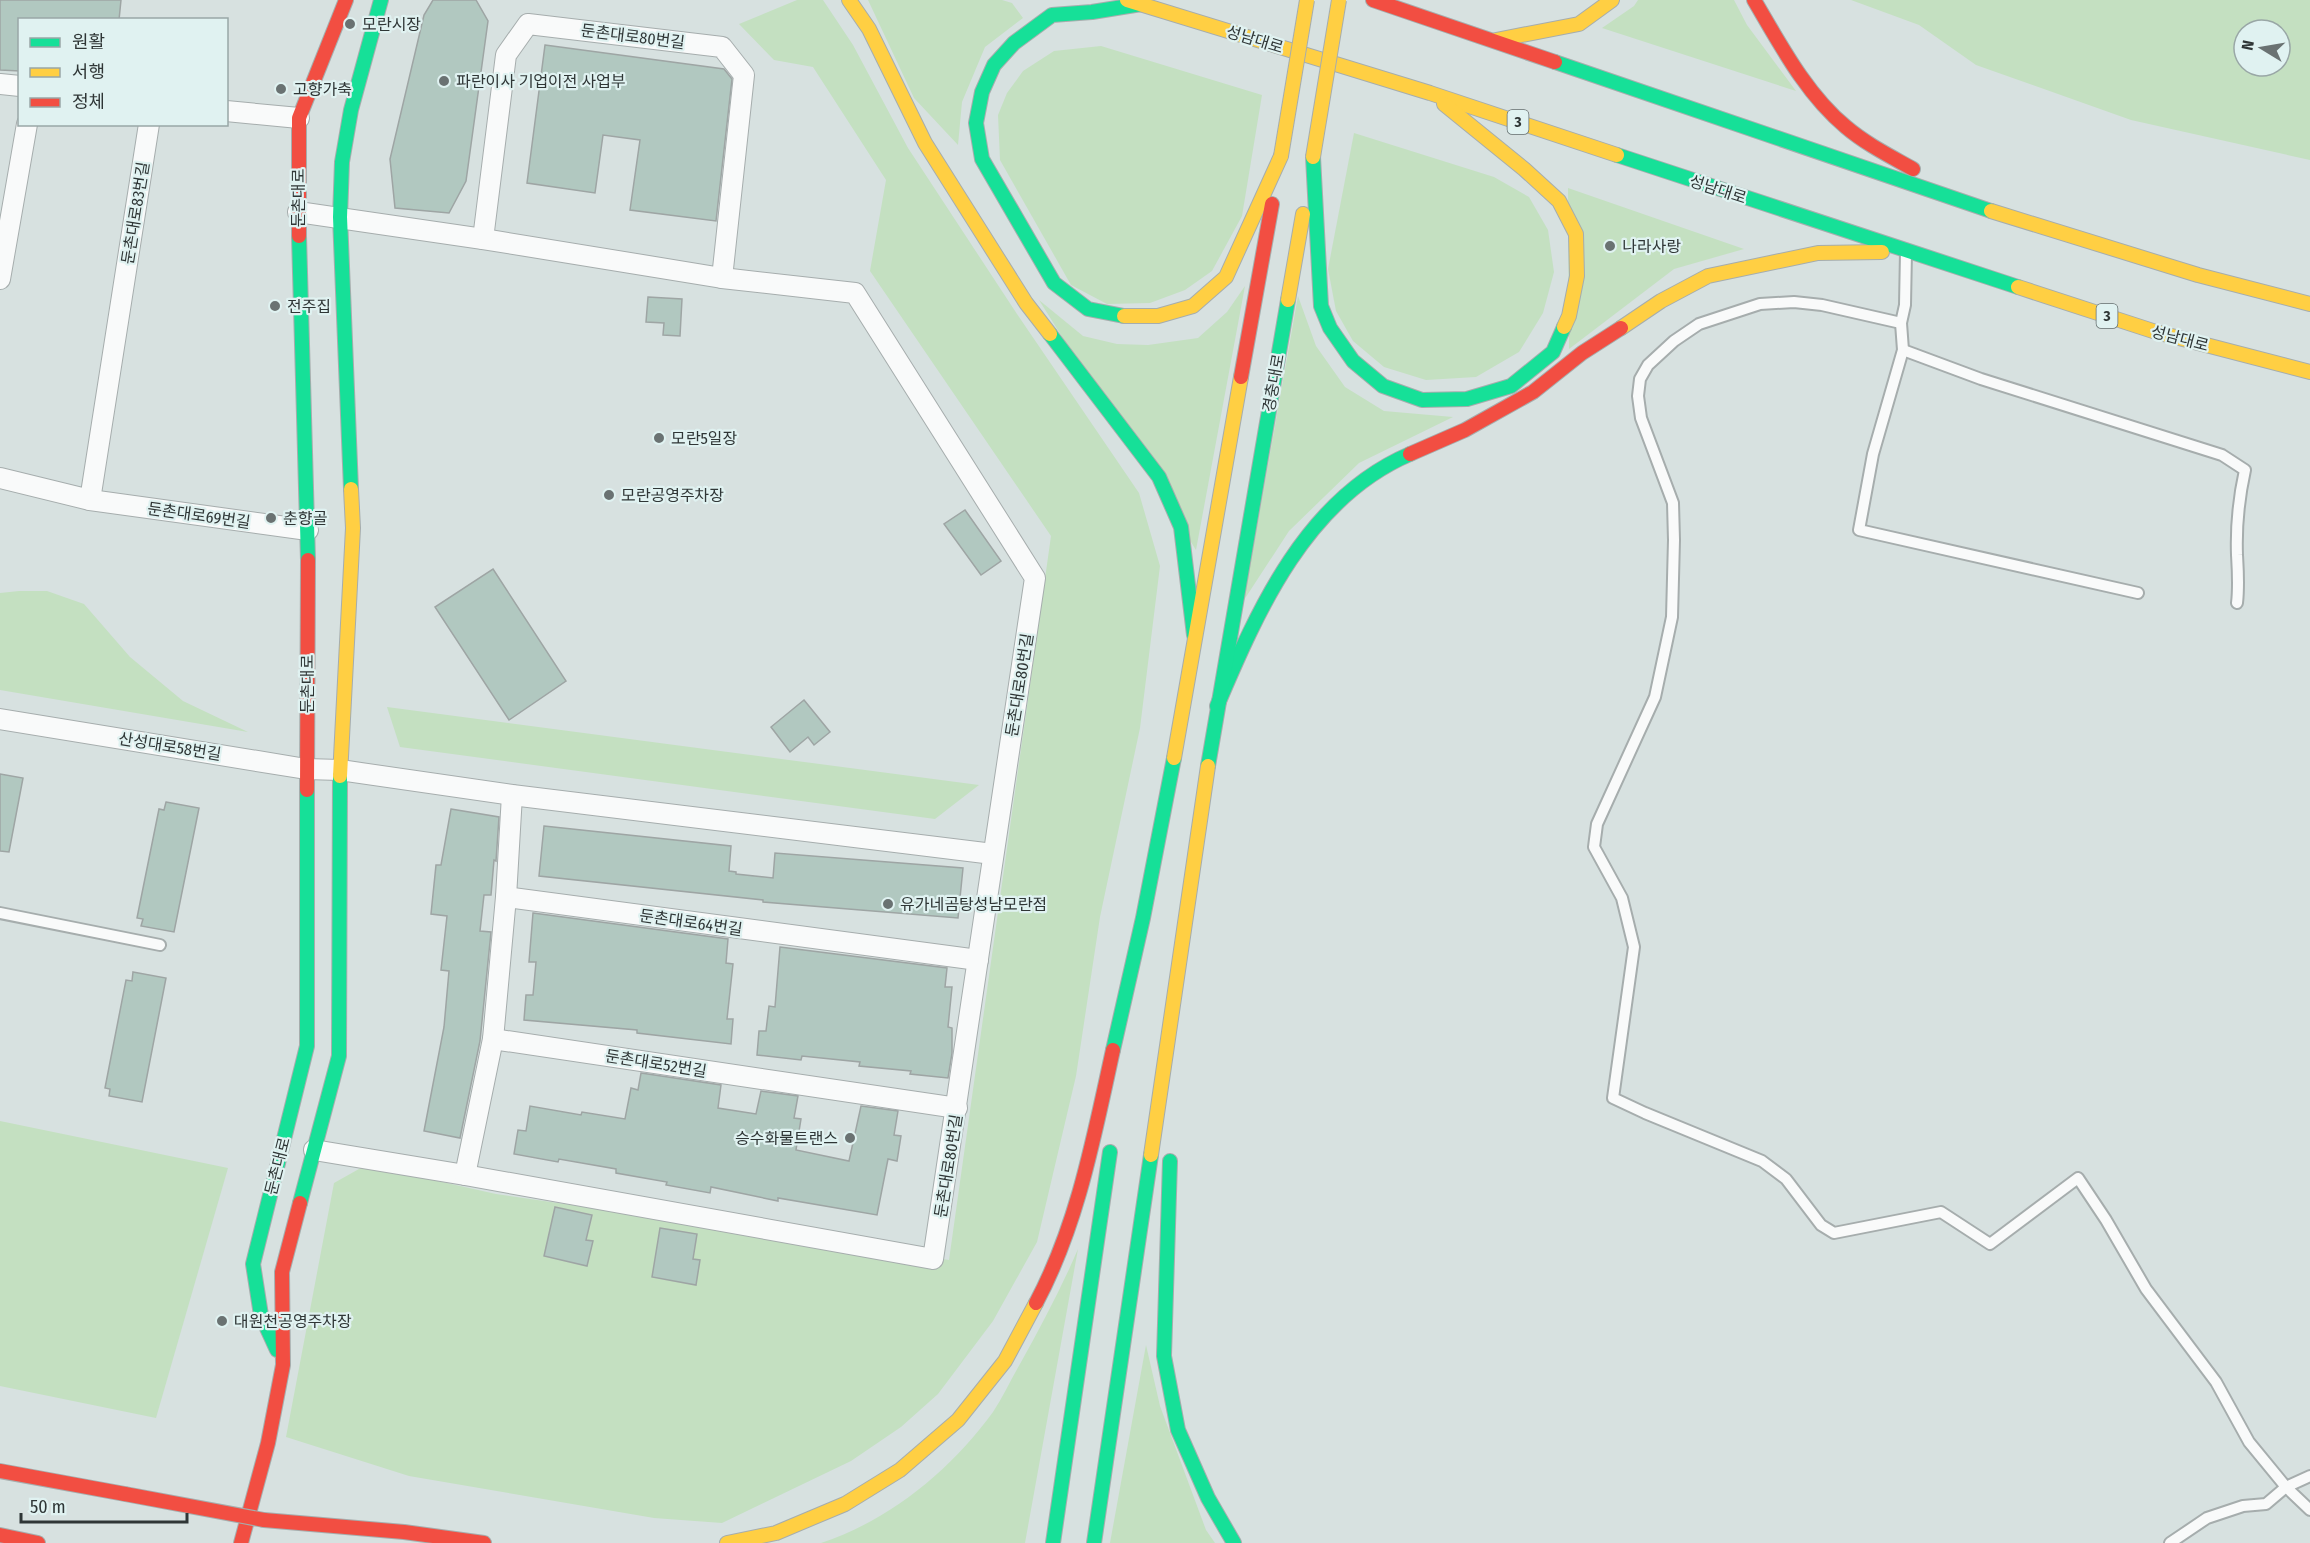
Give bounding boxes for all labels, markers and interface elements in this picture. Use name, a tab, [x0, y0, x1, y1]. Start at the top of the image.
place label: 모란시장	[362, 15, 421, 34]
marker: 모란시장	[343, 17, 357, 31]
legend	[18, 18, 228, 126]
north arrow	[2232, 18, 2292, 78]
street label: 둔촌대로80번길	[580, 21, 686, 52]
street label: 성남대로	[1224, 22, 1286, 57]
text: 원활	[72, 31, 105, 53]
text: N	[2238, 39, 2258, 52]
text: 서행	[72, 61, 105, 83]
place label: 파란이사 기업이전 사업부	[456, 72, 626, 91]
marker: 파란이사 기업이전 사업부	[437, 74, 451, 88]
place label: 고향가축	[293, 80, 352, 99]
marker: 고향가축	[274, 82, 288, 96]
text: 정체	[72, 91, 105, 113]
road number: 3	[1508, 110, 1528, 134]
street label: 둔촌대로83번길	[118, 160, 153, 266]
street label: 둔촌대로	[289, 168, 308, 227]
street label: 성남대로	[1687, 171, 1749, 208]
place label: 나라사랑	[1622, 237, 1681, 256]
marker: 나라사랑	[1603, 239, 1617, 253]
place label: 전주집	[287, 297, 331, 316]
marker: 전주집	[268, 299, 282, 313]
road number: 3	[2096, 304, 2118, 328]
street label: 성남대로	[2149, 322, 2211, 355]
street label: 경충대로	[1259, 352, 1288, 414]
place label: 모란5일장	[671, 429, 738, 448]
marker: 모란5일장	[652, 431, 666, 445]
place label: 모란공영주차장	[621, 486, 724, 505]
marker: 모란공영주차장	[602, 488, 616, 502]
street label: 둔촌대로69번길	[146, 499, 252, 532]
place label: 춘향골	[283, 509, 327, 528]
marker: 춘향골	[264, 511, 278, 525]
street label: 둔촌대로80번길	[1002, 632, 1037, 738]
street label: 둔촌대로	[298, 654, 317, 713]
street label: 산성대로58번길	[117, 729, 223, 764]
place label: 유가네곰탕성남모란점	[900, 895, 1047, 914]
marker: 유가네곰탕성남모란점	[881, 897, 895, 911]
street label: 둔촌대로64번길	[638, 906, 744, 939]
street label: 둔촌대로52번길	[604, 1046, 708, 1081]
street label: 둔촌대로80번길	[931, 1113, 966, 1219]
place label: 승수화물트랜스	[735, 1129, 838, 1148]
marker: 승수화물트랜스	[843, 1131, 857, 1145]
street label: 둔촌대로	[261, 1135, 294, 1197]
place label: 대원천공영주차장	[234, 1312, 352, 1331]
marker: 대원천공영주차장	[215, 1314, 229, 1328]
scale bar	[21, 1486, 188, 1524]
text: 50 m	[30, 1496, 66, 1518]

